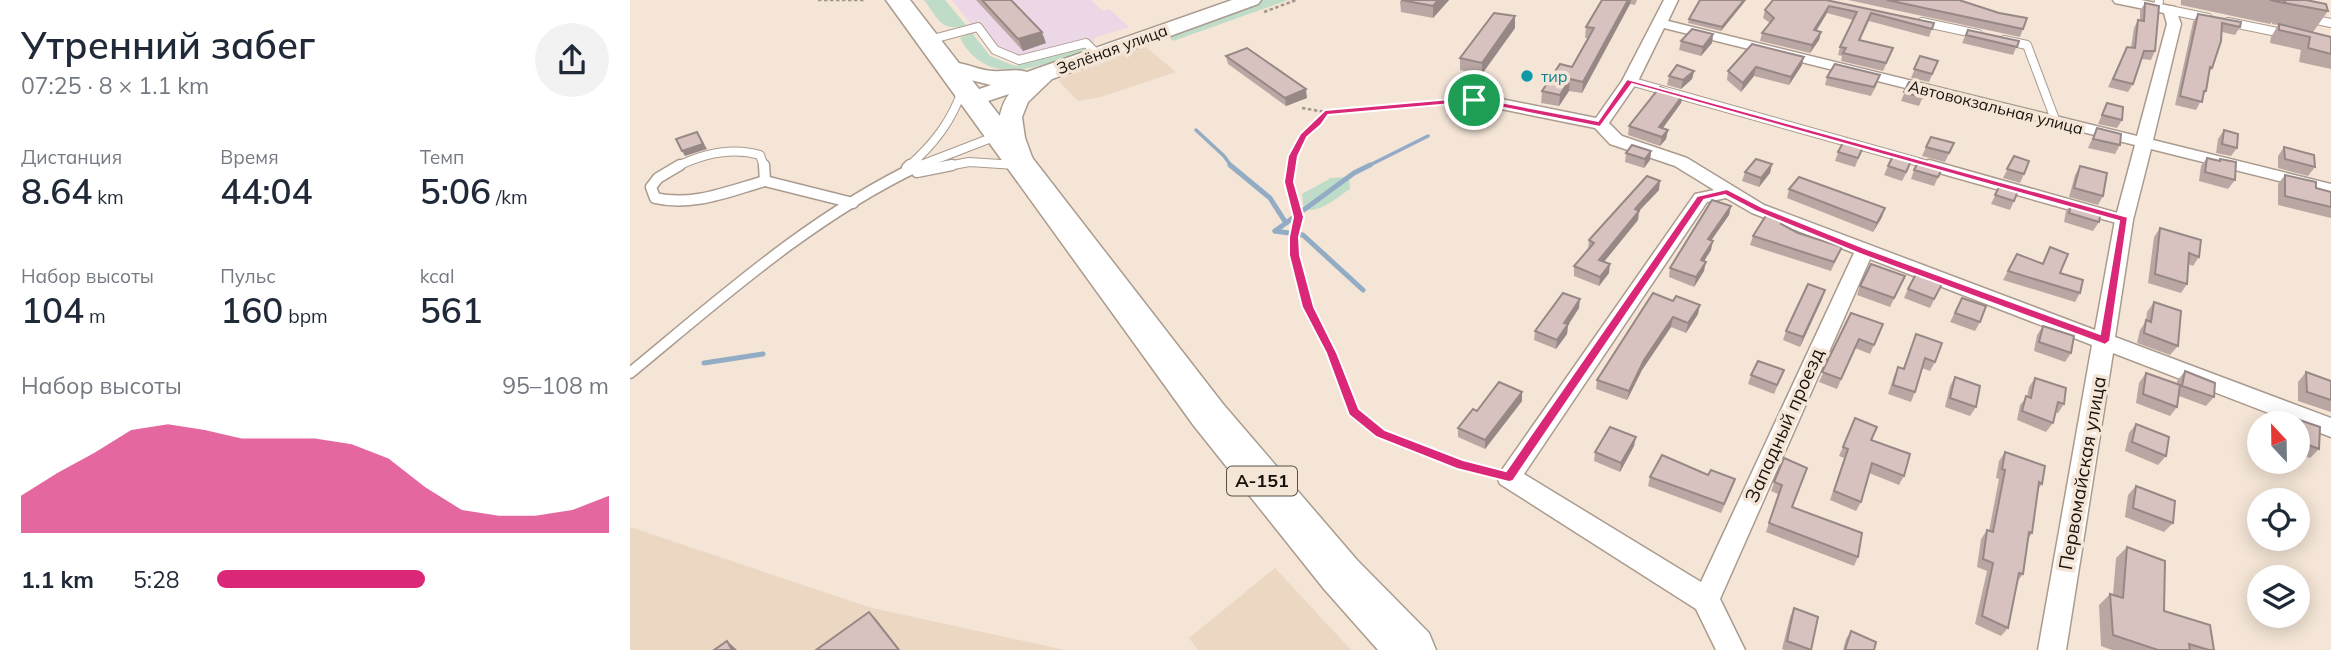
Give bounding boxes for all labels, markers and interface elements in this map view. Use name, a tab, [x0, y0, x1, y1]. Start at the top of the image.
street label: Зелёная улица	[1054, 20, 1170, 78]
text: Утренний забег	[21, 21, 315, 69]
button: share	[535, 23, 609, 97]
place label: тир	[1541, 66, 1568, 86]
marker: тир	[1519, 68, 1535, 84]
pin	[1444, 70, 1504, 130]
text: 07:25 · 8 × 1.1 km	[21, 71, 209, 100]
street label: Автовокзальная улица	[1907, 76, 2085, 138]
icon: arrive	[1455, 81, 1493, 119]
text: Дистанция	[21, 145, 122, 169]
text: Время	[220, 145, 279, 169]
text: Темп	[420, 145, 464, 169]
text: 8.64	[21, 169, 92, 213]
text: 44:04	[220, 169, 313, 213]
text: 5:06	[420, 169, 491, 213]
text: km	[92, 185, 124, 209]
text: /km	[491, 185, 528, 209]
text: Набор высоты	[21, 264, 154, 288]
text: Пульс	[220, 264, 276, 288]
text: kcal	[420, 264, 454, 288]
text: 104	[21, 288, 84, 332]
text: 160	[220, 288, 283, 332]
text: 561	[420, 288, 483, 332]
text: m	[84, 304, 106, 328]
text: bpm	[283, 304, 328, 328]
street label: Западный проезд	[1739, 344, 1829, 506]
text: Набор высоты	[21, 371, 182, 400]
text: 95–108 m	[502, 371, 609, 400]
street label: Первомайская улица	[2053, 374, 2111, 572]
north arrow	[2247, 411, 2310, 474]
map controls	[2247, 411, 2310, 628]
road number: А-151	[1227, 466, 1297, 495]
button: locate	[2247, 488, 2310, 551]
text: 1.1 km	[21, 565, 94, 594]
text: 5:28	[133, 565, 180, 594]
button: layers	[2247, 565, 2310, 628]

